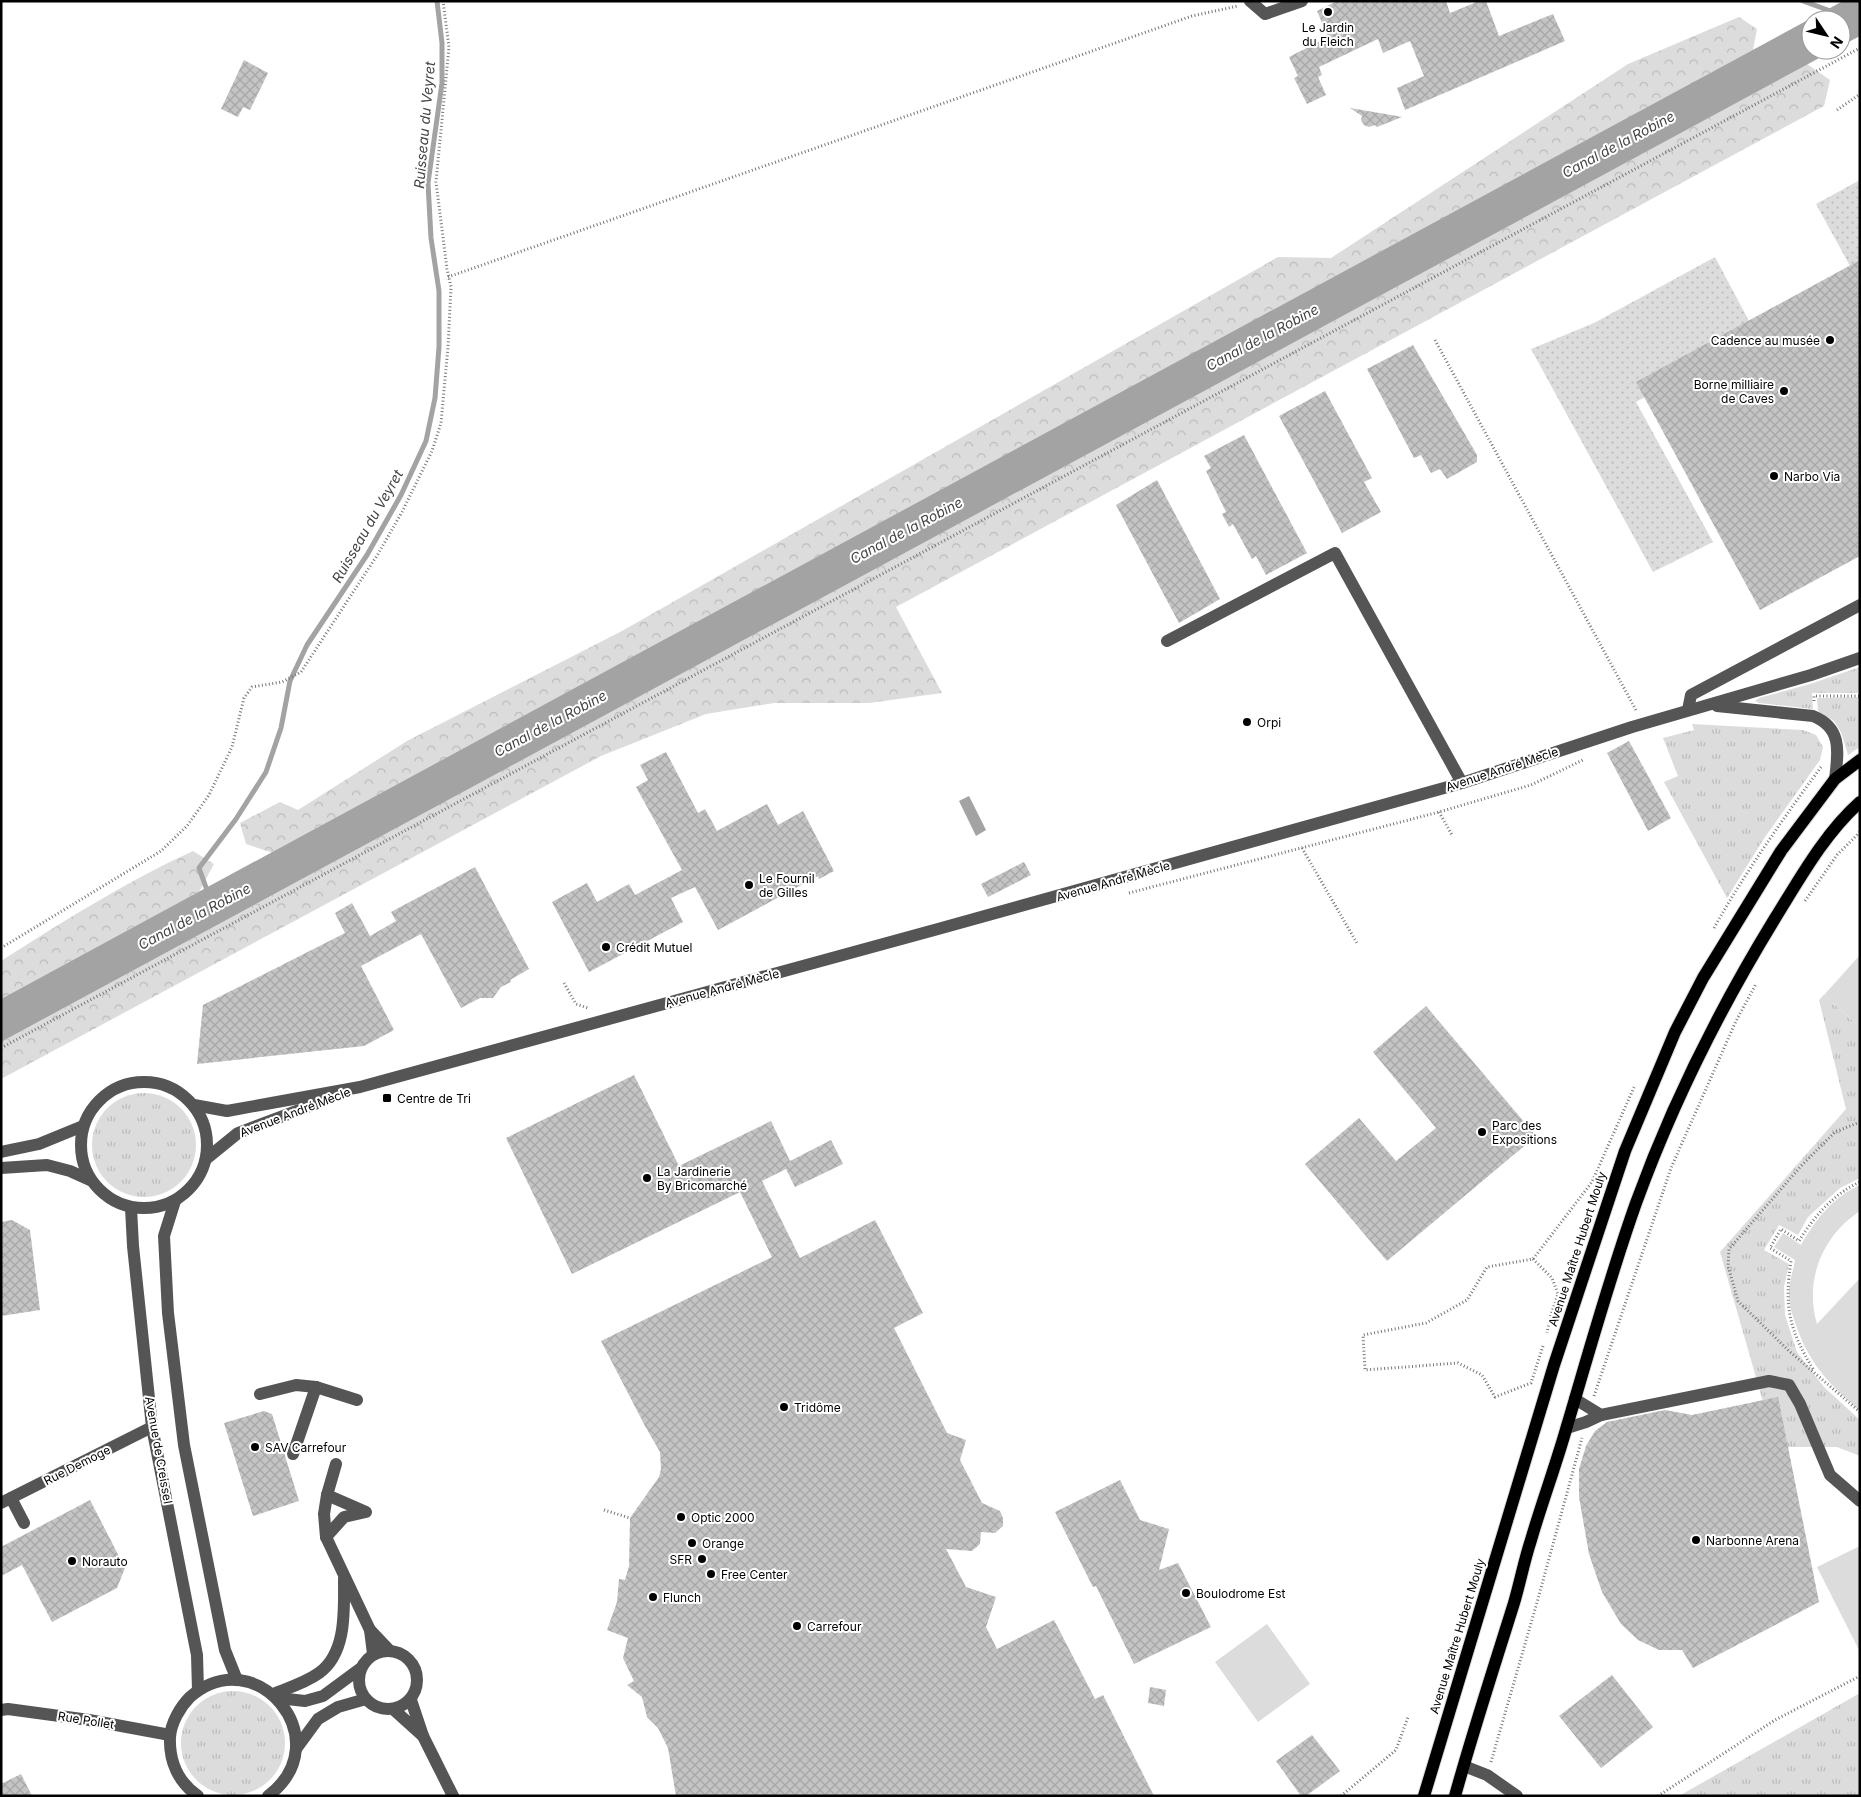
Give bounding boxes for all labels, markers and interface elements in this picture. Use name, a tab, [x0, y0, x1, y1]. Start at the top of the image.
marker: Le Jardin du Fleich	[1322, 6, 1334, 18]
north arrow	[1801, 10, 1851, 60]
place label: Le Jardin du Fleich	[1302, 20, 1354, 49]
text: N	[1827, 33, 1847, 52]
water label: Ruisseau du Veyret	[410, 60, 438, 189]
water label: Canal de la Robine	[1559, 107, 1677, 181]
water label: Canal de la Robine	[1203, 300, 1321, 374]
place label: Cadence au musée	[1711, 333, 1820, 348]
marker: Cadence au musée	[1824, 334, 1836, 346]
place label: Borne milliaire de Caves	[1694, 377, 1774, 406]
marker: Borne milliaire de Caves	[1778, 385, 1790, 397]
water label: Ruisseau du Veyret	[328, 466, 406, 585]
place label: Narbo Via	[1784, 469, 1840, 484]
marker: Narbo Via	[1768, 470, 1780, 482]
water label: Canal de la Robine	[847, 493, 965, 567]
water label: Canal de la Robine	[491, 686, 609, 760]
place label: Orpi	[1257, 715, 1281, 730]
marker: Orpi	[1241, 716, 1253, 728]
street label: Avenue André Mècle	[1444, 744, 1560, 794]
street label: Avenue André Mècle	[1054, 858, 1172, 904]
place label: Le Fournil de Gilles	[759, 871, 815, 900]
water label: Canal de la Robine	[135, 879, 253, 953]
marker: Le Fournil de Gilles	[743, 879, 755, 891]
place label: Crédit Mutuel	[616, 940, 693, 955]
marker: Crédit Mutuel	[600, 941, 612, 953]
street label: Avenue André Mècle	[663, 966, 781, 1010]
street label: Avenue André Mècle	[237, 1084, 353, 1140]
place label: Centre de Tri	[397, 1091, 471, 1106]
marker: Centre de Tri	[381, 1092, 393, 1104]
place label: Parc des Expositions	[1492, 1118, 1557, 1147]
marker: Parc des Expositions	[1476, 1126, 1488, 1138]
place label: La Jardinerie By Bricomarché	[657, 1164, 747, 1193]
street label: Avenue Maître Hubert Mouly	[1545, 1169, 1609, 1328]
marker: La Jardinerie By Bricomarché	[641, 1172, 653, 1184]
street label: Avenue de Creissel	[142, 1395, 176, 1505]
place label: Tridôme	[794, 1400, 841, 1415]
marker: Tridôme	[778, 1401, 790, 1413]
place label: SAV Carrefour	[265, 1440, 347, 1455]
marker: SAV Carrefour	[249, 1441, 261, 1453]
street label: Rue Demoge	[41, 1442, 113, 1488]
place label: Optic 2000	[691, 1510, 755, 1525]
marker: Optic 2000	[675, 1511, 687, 1523]
place label: Narbonne Arena	[1706, 1533, 1799, 1548]
marker: Narbonne Arena	[1690, 1534, 1702, 1546]
place label: Orange	[702, 1536, 744, 1551]
marker: Orange	[686, 1537, 698, 1549]
place label: SFR	[669, 1552, 692, 1567]
marker: SFR	[696, 1553, 708, 1565]
place label: Norauto	[82, 1554, 128, 1569]
marker: Norauto	[66, 1555, 78, 1567]
street label: Avenue Maître Hubert Mouly	[1426, 1556, 1488, 1716]
place label: Free Center	[721, 1567, 788, 1582]
marker: Free Center	[705, 1568, 717, 1580]
place label: Boulodrome Est	[1196, 1586, 1286, 1601]
marker: Boulodrome Est	[1180, 1587, 1192, 1599]
place label: Flunch	[663, 1590, 701, 1605]
marker: Flunch	[647, 1591, 659, 1603]
place label: Carrefour	[807, 1619, 862, 1634]
marker: Carrefour	[791, 1620, 803, 1632]
street label: Rue Pollet	[57, 1708, 115, 1732]

